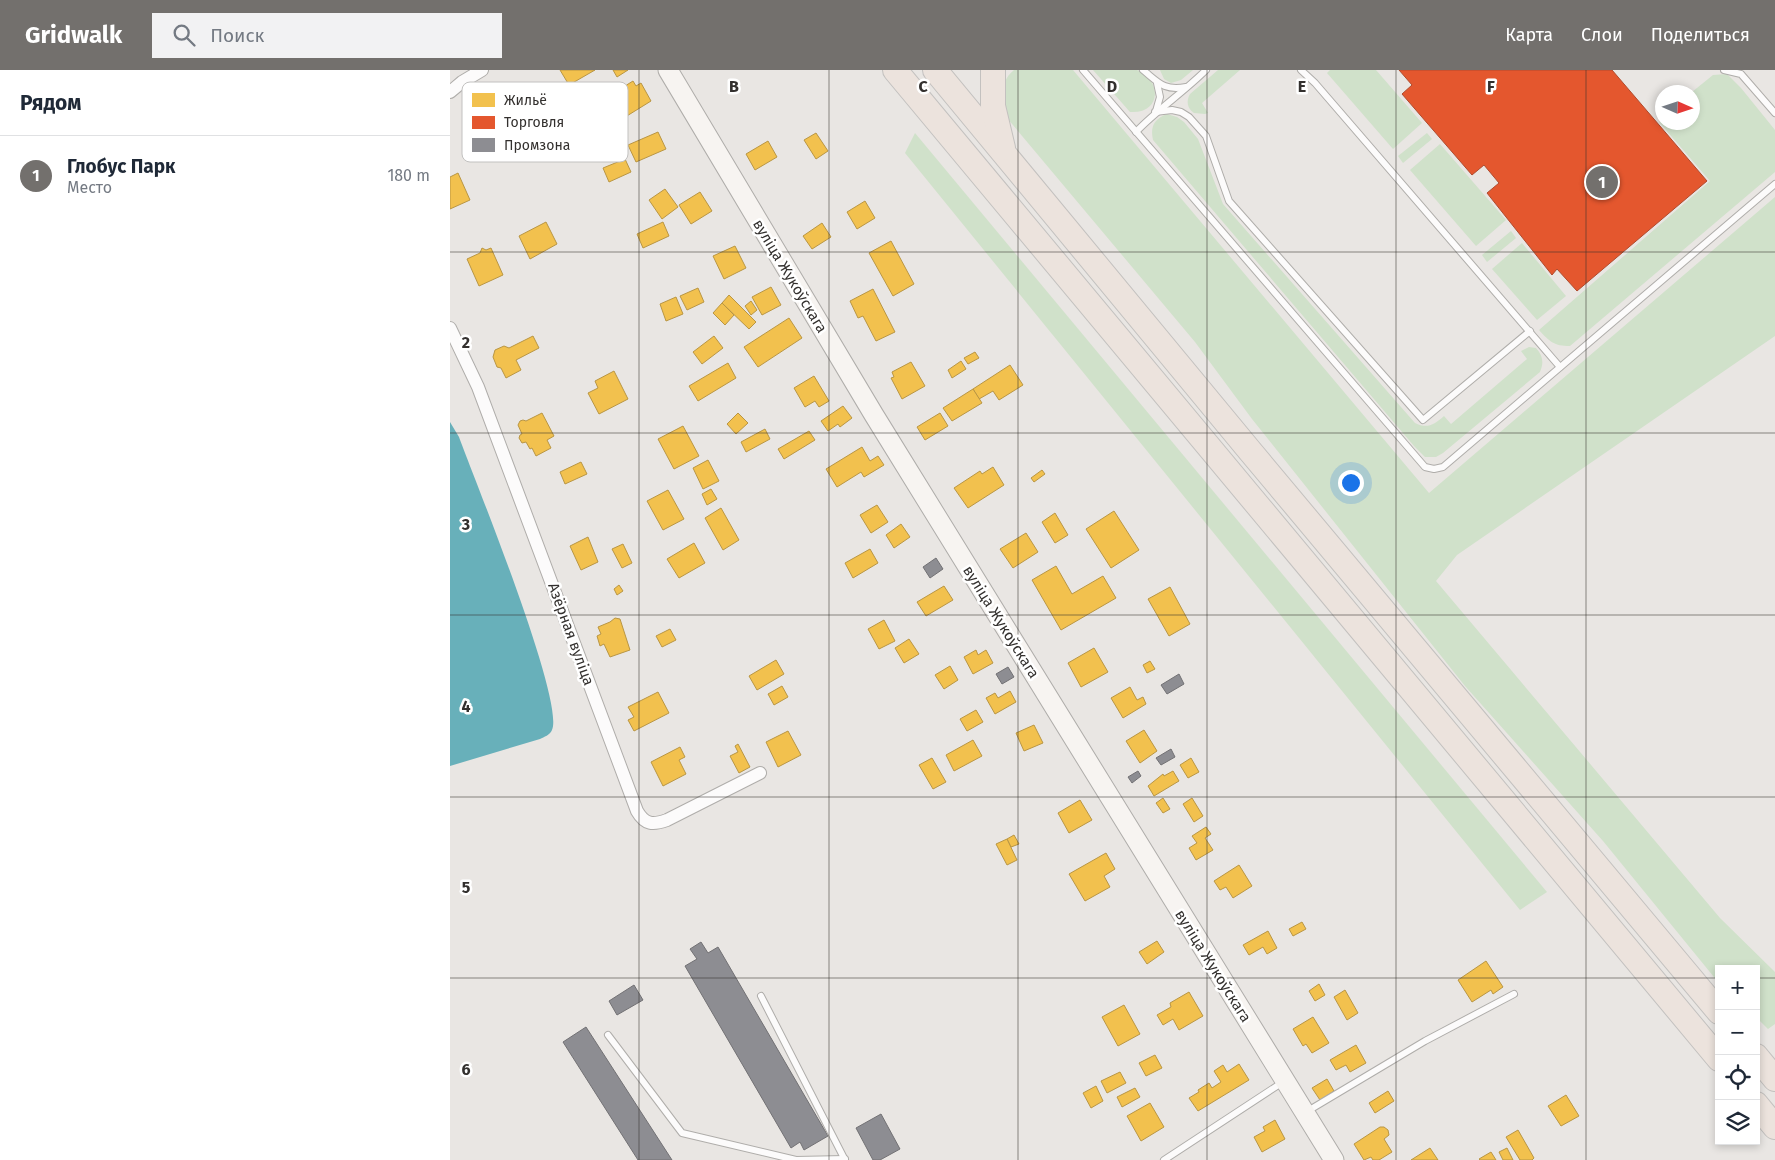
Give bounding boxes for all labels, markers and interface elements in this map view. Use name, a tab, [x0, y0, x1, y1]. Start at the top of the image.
search box	[152, 13, 502, 58]
text: Gridwalk	[25, 21, 122, 49]
icon: search	[170, 21, 198, 49]
text: Поиск	[210, 24, 264, 47]
text: Карта	[1505, 24, 1553, 46]
text: Слои	[1581, 24, 1623, 46]
text: Поделиться	[1651, 24, 1750, 46]
text: B	[729, 77, 739, 96]
text: C	[918, 77, 928, 96]
text: D	[1107, 77, 1117, 96]
text: E	[1298, 77, 1306, 96]
text: F	[1487, 77, 1495, 96]
legend	[462, 82, 628, 162]
north arrow	[1655, 85, 1700, 130]
text: Рядом	[20, 90, 81, 116]
text: Жильё	[504, 92, 547, 109]
text: Торговля	[504, 114, 564, 131]
text: Промзона	[504, 137, 570, 154]
text: Глобус Парк	[67, 155, 176, 178]
pin: 1	[1586, 163, 1618, 201]
text: 1	[32, 166, 40, 185]
text: 180 m	[387, 166, 430, 185]
text: Место	[67, 178, 112, 197]
street label: вуліца Жукоўскага	[749, 216, 831, 336]
text: 2	[462, 333, 470, 352]
your location	[1338, 470, 1364, 496]
text: 3	[461, 515, 470, 534]
street label: вуліца Жукоўскага	[959, 562, 1043, 682]
street label: Азёрная вуліца	[544, 580, 598, 688]
text: 4	[461, 697, 471, 716]
text: 5	[462, 878, 471, 897]
street label: вуліца Жукоўскага	[1171, 906, 1255, 1026]
map controls	[1715, 965, 1760, 1145]
button: +	[1715, 965, 1760, 1010]
button: −	[1715, 1010, 1760, 1055]
button: locate	[1715, 1055, 1760, 1100]
text: 6	[461, 1060, 471, 1079]
button: layers	[1715, 1100, 1760, 1145]

